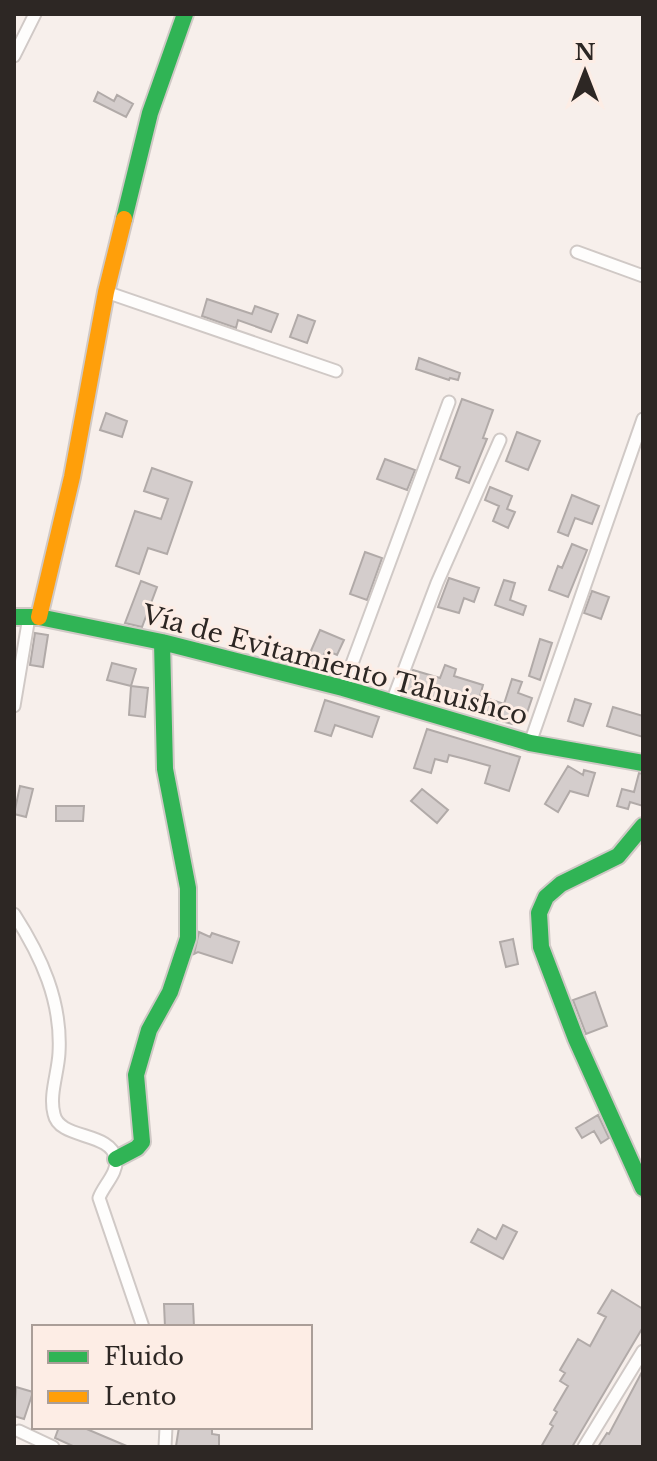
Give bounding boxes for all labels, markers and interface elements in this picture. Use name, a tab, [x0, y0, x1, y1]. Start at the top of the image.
north arrow	[545, 32, 625, 112]
text: N	[575, 39, 596, 66]
street label: Vía de Evitamiento Tahuishco	[138, 598, 531, 732]
legend	[32, 1325, 312, 1429]
text: Fluido	[104, 1342, 184, 1371]
text: Lento	[104, 1382, 177, 1411]

